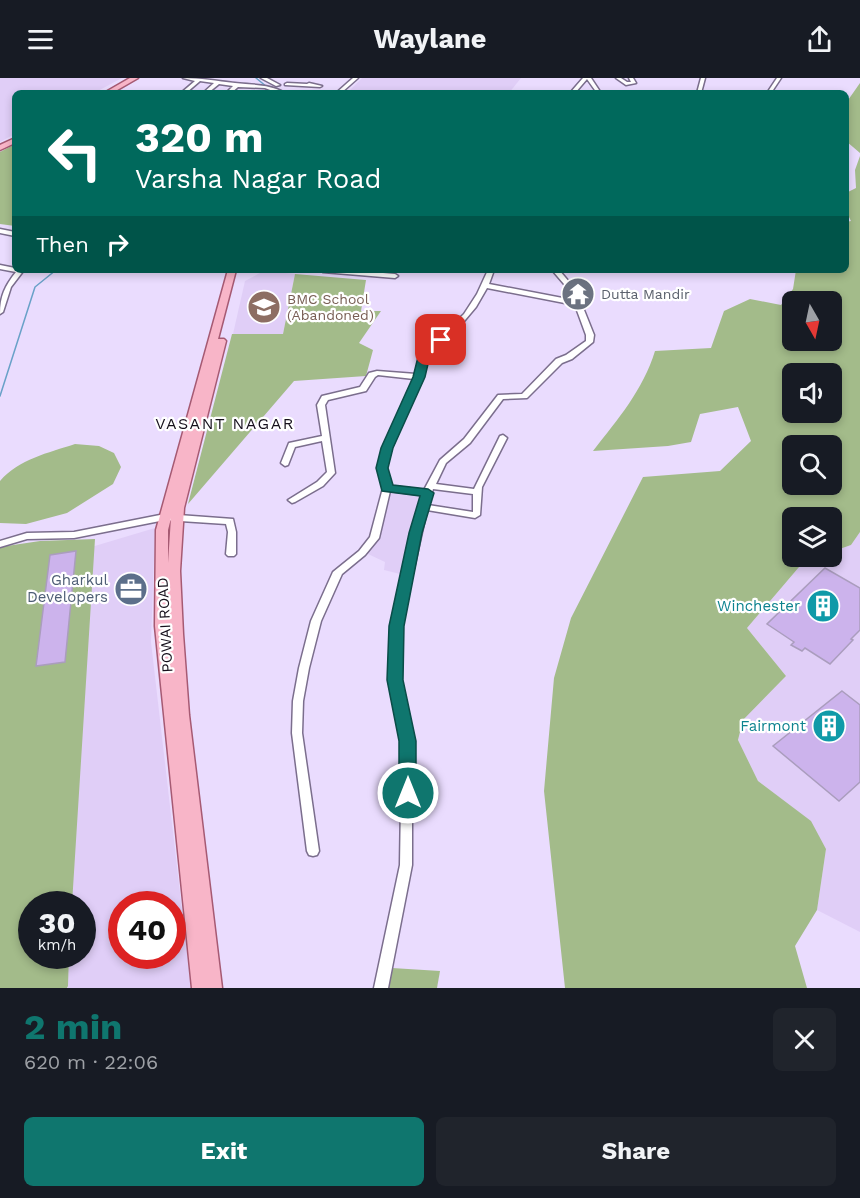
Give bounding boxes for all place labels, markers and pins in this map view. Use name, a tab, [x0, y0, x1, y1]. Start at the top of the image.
temple icon: Dutta Mandir	[560, 276, 596, 312]
place label: Dutta Mandir	[601, 286, 690, 302]
school or university icon: BMC School (Abandoned)	[246, 289, 282, 325]
place label: BMC School (Abandoned)	[287, 291, 374, 323]
pin	[415, 314, 466, 365]
place label: Gharkul Developers	[27, 571, 108, 606]
office icon: Gharkul Developers	[113, 571, 149, 607]
building icon: Winchester	[805, 588, 841, 624]
place label: Winchester	[717, 597, 800, 615]
building icon: Fairmont	[811, 708, 847, 744]
place label: Fairmont	[740, 717, 807, 735]

